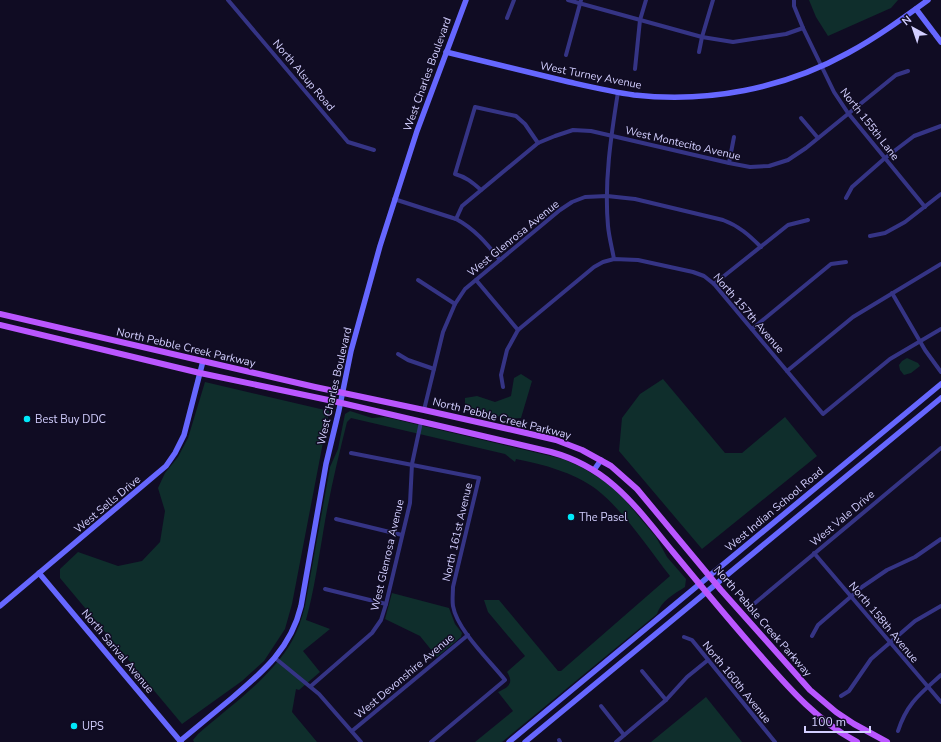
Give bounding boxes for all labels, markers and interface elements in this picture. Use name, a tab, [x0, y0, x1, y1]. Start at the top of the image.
north arrow	[893, 8, 933, 48]
text: N	[899, 12, 915, 29]
street label: West Charles Boulevard	[400, 15, 455, 133]
street label: North Alsup Road	[269, 36, 338, 114]
street label: West Turney Avenue	[539, 58, 643, 93]
street label: North 155th Lane	[837, 85, 903, 164]
street label: West Montecito Avenue	[623, 123, 742, 164]
street label: West Glenrosa Avenue	[464, 197, 562, 280]
street label: North 157th Avenue	[710, 270, 788, 357]
street label: North Pebble Creek Parkway	[115, 324, 257, 371]
street label: West Charles Boulevard	[314, 326, 355, 446]
street label: North Pebble Creek Parkway	[431, 394, 573, 443]
place label: Best Buy DDC	[35, 412, 106, 427]
marker: Best Buy DDC	[22, 414, 32, 424]
street label: West Indian School Road	[722, 464, 827, 555]
street label: West Sells Drive	[71, 472, 144, 537]
street label: North 161st Avenue	[439, 481, 476, 583]
street label: West Vale Drive	[807, 487, 878, 550]
street label: West Glenrosa Avenue	[367, 498, 408, 612]
place label: The Pasel	[579, 510, 628, 525]
marker: The Pasel	[566, 512, 576, 522]
street label: North Pebble Creek Parkway	[710, 563, 815, 680]
street label: North 158th Avenue	[845, 579, 922, 666]
street label: North Sarival Avenue	[78, 606, 157, 697]
street label: West Devonshire Avenue	[352, 630, 457, 722]
street label: North 160th Avenue	[699, 638, 774, 727]
scale bar	[805, 708, 870, 734]
text: 100 m	[811, 714, 846, 730]
place label: UPS	[82, 719, 104, 734]
marker: UPS	[69, 721, 79, 731]

